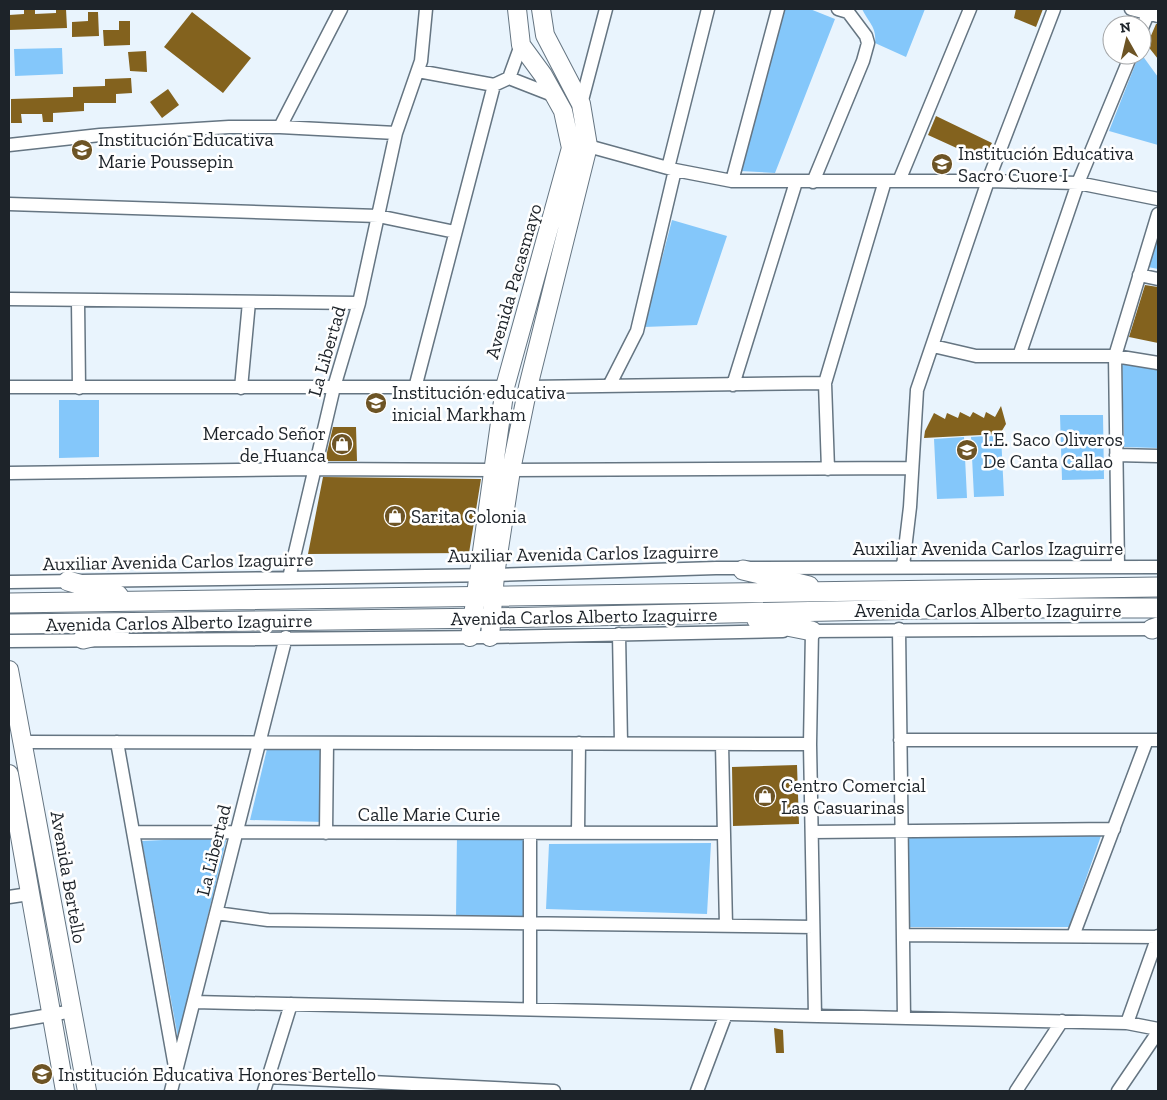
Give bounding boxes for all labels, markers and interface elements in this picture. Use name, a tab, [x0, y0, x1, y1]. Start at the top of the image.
north arrow	[1102, 15, 1152, 65]
text: N	[1119, 18, 1132, 37]
place label: Institución Educativa Marie Poussepin	[98, 128, 274, 173]
school or university icon: Institución Educativa Marie Poussepin	[70, 138, 94, 162]
place label: Institución Educativa Sacro Cuore I	[958, 142, 1134, 187]
school or university icon: Institución Educativa Sacro Cuore I	[930, 152, 954, 176]
street label: Avenida Pacasmayo	[480, 201, 547, 361]
street label: La Libertad	[303, 303, 351, 399]
place label: Institución educativa inicial Markham	[392, 381, 565, 426]
school or university icon: Institución educativa inicial Markham	[364, 391, 388, 415]
place label: Mercado Señor de Huanca	[203, 422, 326, 467]
place label: I.E. Saco Oliveros De Canta Callao	[983, 428, 1123, 473]
shop icon: Mercado Señor de Huanca	[330, 432, 354, 456]
school or university icon: I.E. Saco Oliveros De Canta Callao	[955, 438, 979, 462]
shop icon: Sarita Colonia	[383, 504, 407, 528]
place label: Sarita Colonia	[411, 505, 526, 528]
street label: Auxiliar Avenida Carlos Izaguirre	[853, 537, 1123, 560]
street label: Auxiliar Avenida Carlos Izaguirre	[448, 540, 719, 567]
street label: Auxiliar Avenida Carlos Izaguirre	[43, 548, 314, 575]
street label: Avenida Carlos Alberto Izaguirre	[855, 599, 1121, 622]
street label: Avenida Carlos Alberto Izaguirre	[450, 603, 718, 630]
street label: Avenida Carlos Alberto Izaguirre	[45, 609, 313, 636]
place label: Centro Comercial Las Casuarinas	[781, 774, 926, 819]
shop icon: Centro Comercial Las Casuarinas	[753, 784, 777, 808]
street label: La Libertad	[191, 802, 236, 898]
street label: Calle Marie Curie	[358, 803, 500, 826]
street label: Avenida Bertello	[46, 809, 92, 945]
school or university icon: Institución Educativa Honores Bertello	[30, 1062, 54, 1086]
place label: Institución Educativa Honores Bertello	[58, 1063, 376, 1086]

